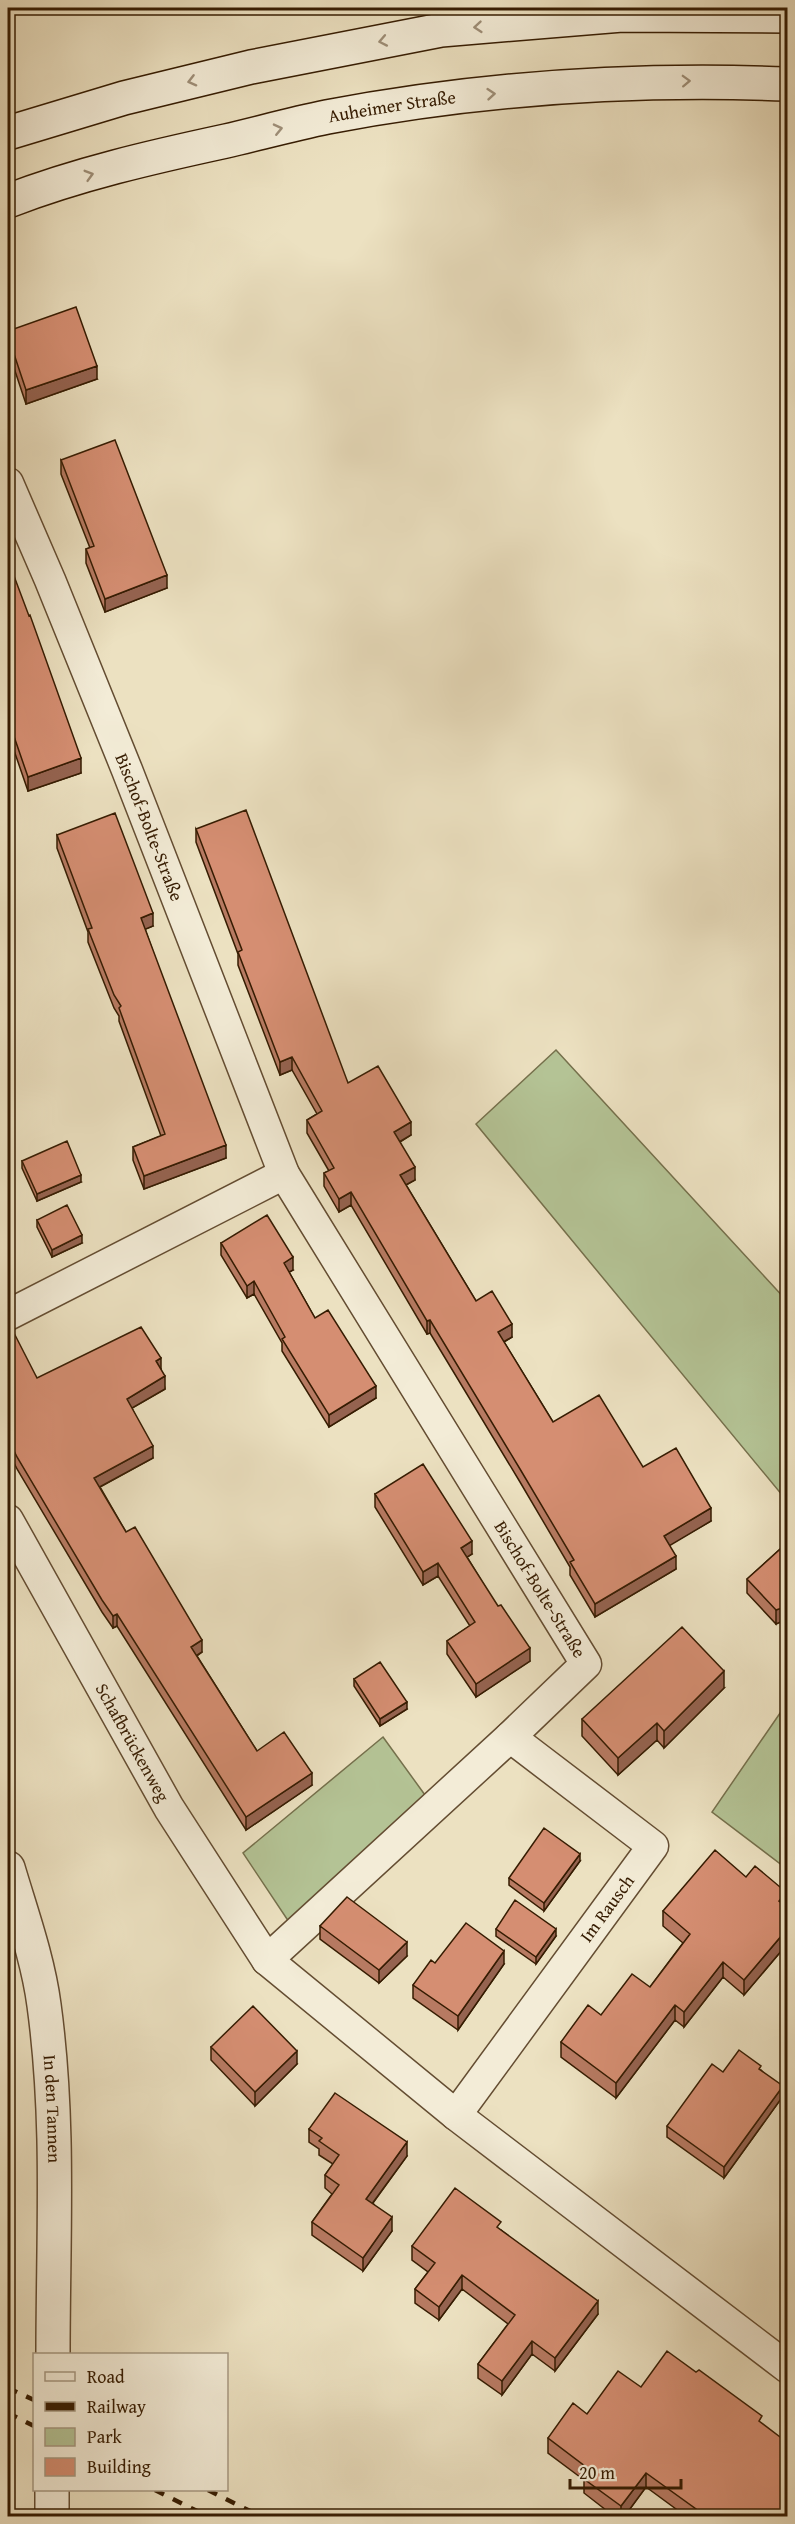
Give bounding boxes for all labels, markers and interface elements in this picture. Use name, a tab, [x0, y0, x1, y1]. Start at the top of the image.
one-way arrow	[473, 20, 482, 33]
one-way arrow	[378, 34, 388, 47]
one-way arrow	[187, 74, 197, 87]
one-way arrow	[681, 75, 690, 88]
street label: Auheimer Straße	[326, 83, 457, 129]
one-way arrow	[487, 88, 496, 101]
one-way arrow	[273, 123, 283, 136]
one-way arrow	[83, 170, 94, 182]
street label: Bischof-Bolte-Straße	[109, 749, 191, 905]
street label: Bischof-Bolte-Straße	[488, 1515, 593, 1663]
street label: Schafbrückenweg	[89, 1678, 177, 1807]
street label: Im Rausch	[573, 1869, 641, 1948]
street label: In den Tannen	[37, 2054, 68, 2163]
legend	[33, 2353, 228, 2491]
text: Road	[87, 2363, 125, 2390]
text: Railway	[87, 2393, 146, 2420]
text: Park	[87, 2423, 123, 2450]
scale bar	[570, 2452, 681, 2490]
text: Building	[87, 2453, 151, 2480]
text: 20 m	[579, 2459, 615, 2486]

